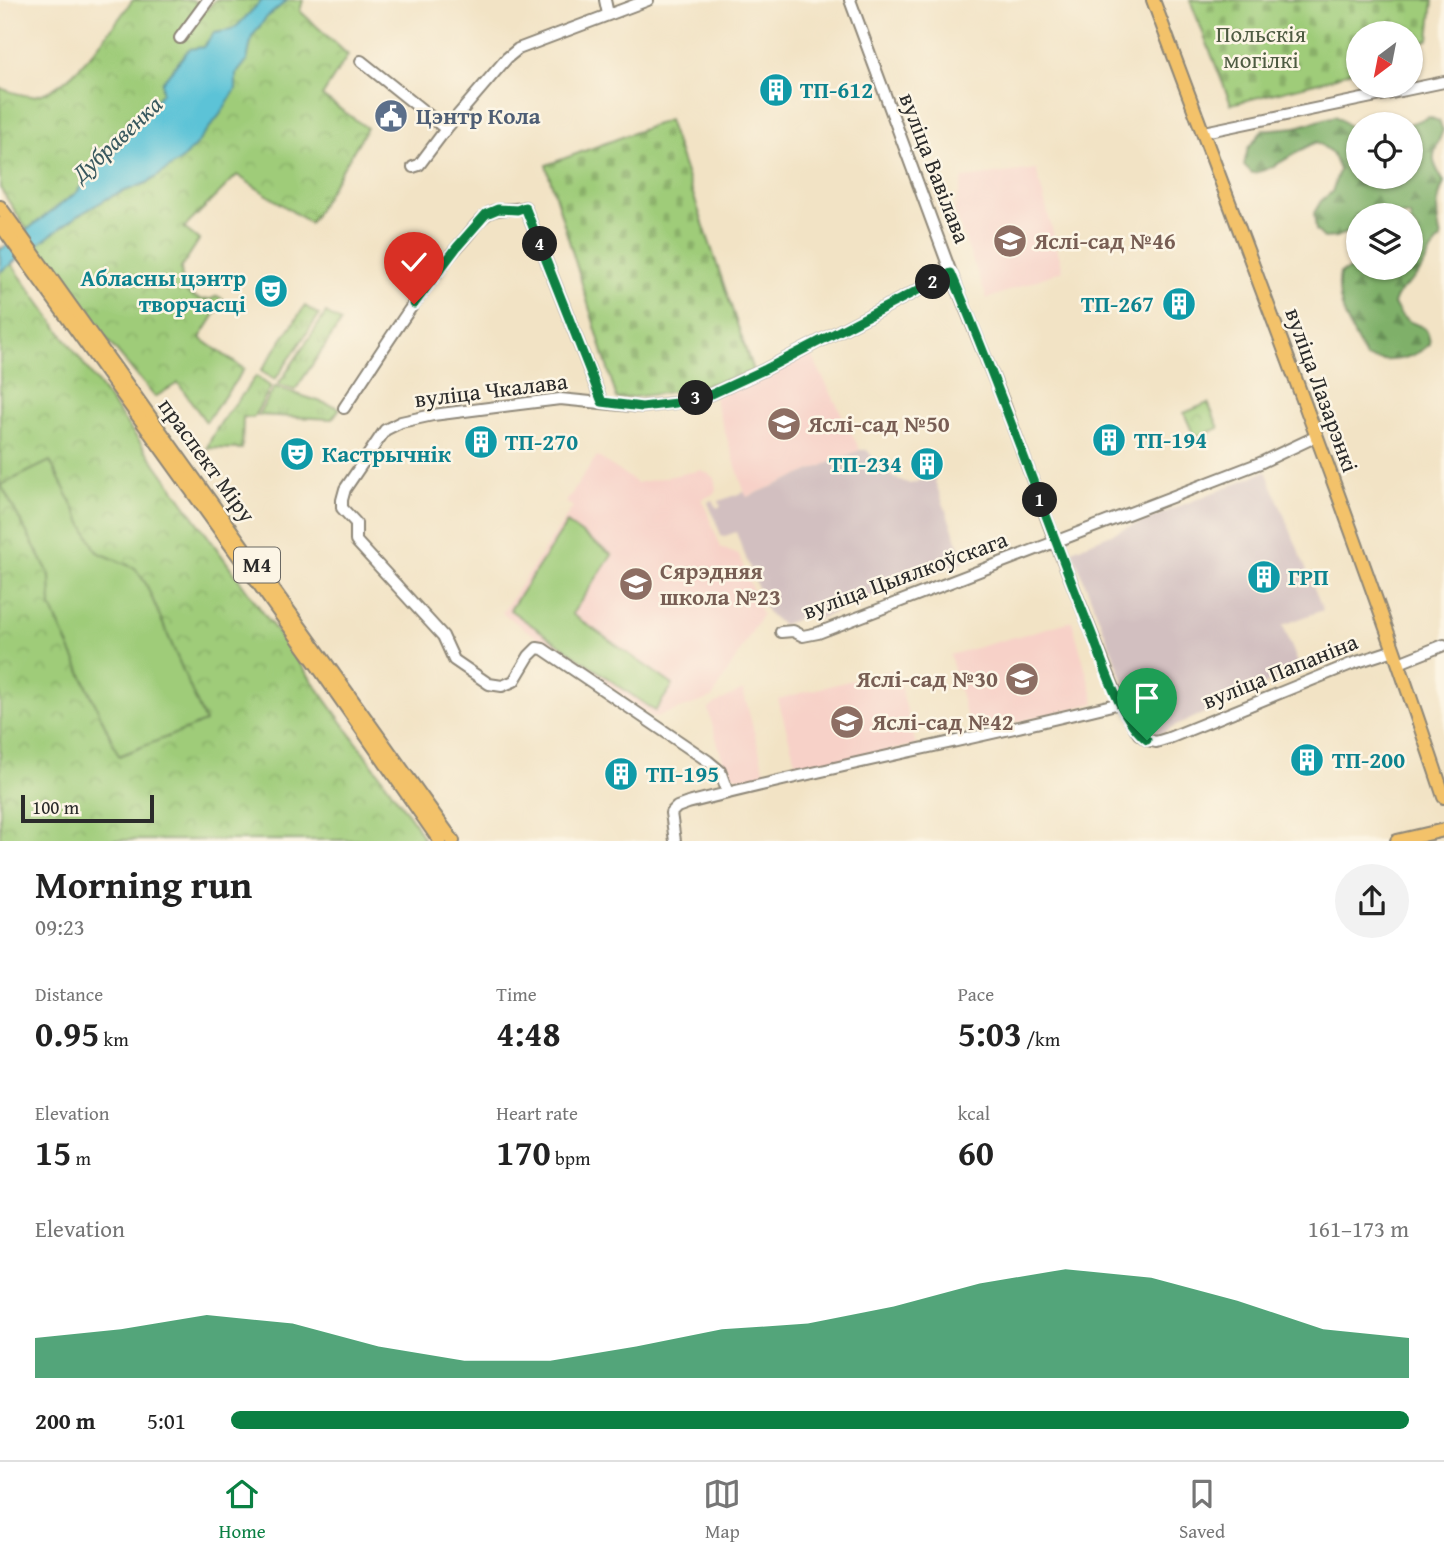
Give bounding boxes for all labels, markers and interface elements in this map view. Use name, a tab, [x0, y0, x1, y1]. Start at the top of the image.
park label: Польскія могілкі	[1216, 17, 1307, 76]
north arrow	[1346, 21, 1423, 98]
map controls	[1346, 21, 1423, 280]
building icon: ТП-612	[757, 71, 795, 109]
place label: ТП-612	[800, 73, 873, 106]
water label: Дубравенка	[62, 87, 170, 191]
street label: вуліца Вавілава	[892, 88, 979, 248]
public building icon: Цэнтр Кола	[372, 97, 410, 135]
place label: Цэнтр Кола	[416, 99, 541, 132]
button: locate	[1346, 112, 1423, 189]
button: layers	[1346, 203, 1423, 280]
school or university icon: Яслі-сад №46	[991, 222, 1029, 260]
place label: Яслі-сад №46	[1033, 224, 1176, 257]
pin: 4	[522, 226, 558, 262]
text: 4	[535, 229, 544, 257]
pin	[384, 232, 444, 304]
icon: check	[395, 243, 433, 281]
place label: Абласны цэнтр творчасці	[81, 261, 246, 320]
pin: 2	[916, 264, 950, 300]
text: 2	[928, 267, 937, 295]
theatre icon: Абласны цэнтр творчасці	[252, 272, 290, 310]
building icon: ТП-267	[1160, 285, 1198, 323]
place label: ТП-267	[1081, 287, 1154, 320]
street label: вуліца Лазарэнкі	[1277, 303, 1368, 477]
street label: вуліца Чкалава	[413, 364, 569, 415]
pin: 3	[678, 380, 714, 416]
text: 3	[691, 383, 700, 411]
street label: праспект Міру	[151, 390, 264, 529]
school or university icon: Яслі-сад №50	[765, 405, 803, 443]
place label: Яслі-сад №50	[807, 407, 950, 440]
building icon: ТП-194	[1090, 421, 1128, 459]
building icon: ТП-270	[462, 423, 500, 461]
place label: ТП-194	[1134, 423, 1207, 456]
place label: ТП-270	[505, 425, 578, 458]
theatre icon: Кастрычнік	[278, 435, 316, 473]
place label: Кастрычнік	[322, 437, 452, 470]
building icon: ТП-234	[908, 445, 946, 483]
place label: ТП-234	[829, 447, 902, 480]
pin: 1	[1023, 482, 1058, 518]
text: 1	[1035, 485, 1044, 513]
street label: вуліца Цыялкоўскага	[798, 522, 1012, 627]
road number: М4	[234, 548, 280, 582]
place label: Сярэдняя школа №23	[660, 554, 781, 613]
building icon: ГРП	[1245, 558, 1283, 596]
place label: ГРП	[1288, 560, 1329, 593]
school or university icon: Сярэдняя школа №23	[617, 565, 655, 603]
street label: вуліца Папаніна	[1197, 624, 1362, 717]
school or university icon: Яслі-сад №30	[1003, 660, 1041, 698]
place label: Яслі-сад №30	[855, 662, 998, 695]
pin	[1117, 668, 1177, 740]
icon: arrive	[1128, 679, 1166, 717]
school or university icon: Яслі-сад №42	[828, 703, 866, 741]
place label: Яслі-сад №42	[871, 705, 1014, 738]
building icon: ТП-200	[1288, 741, 1326, 779]
place label: ТП-200	[1332, 743, 1405, 776]
building icon: ТП-195	[602, 755, 640, 793]
place label: ТП-195	[646, 757, 719, 790]
scale bar	[21, 792, 154, 823]
text: 100 m	[32, 793, 79, 821]
text: Morning run	[35, 856, 252, 912]
button: share	[1335, 864, 1409, 938]
text: 09:23	[35, 910, 85, 943]
text: Distance	[35, 980, 103, 1008]
text: Time	[496, 980, 537, 1008]
text: Pace	[958, 980, 994, 1008]
text: 0.95	[35, 1008, 99, 1059]
text: 4:48	[496, 1008, 561, 1059]
text: 5:03	[958, 1008, 1022, 1059]
text: km	[99, 1025, 129, 1053]
text: /km	[1022, 1025, 1060, 1053]
text: Elevation	[35, 1099, 109, 1127]
text: Heart rate	[496, 1099, 578, 1127]
text: kcal	[958, 1099, 990, 1127]
text: 15	[35, 1127, 71, 1178]
text: 170	[496, 1127, 551, 1178]
text: 60	[958, 1127, 994, 1178]
text: m	[71, 1144, 91, 1172]
text: bpm	[551, 1144, 591, 1172]
text: Elevation	[35, 1212, 125, 1245]
text: 161–173 m	[1308, 1212, 1409, 1245]
text: 200 m	[35, 1404, 96, 1437]
text: 5:01	[147, 1404, 186, 1437]
tab: Home	[219, 1475, 266, 1545]
tab: Map	[703, 1475, 741, 1545]
tab: Saved	[1179, 1475, 1225, 1545]

